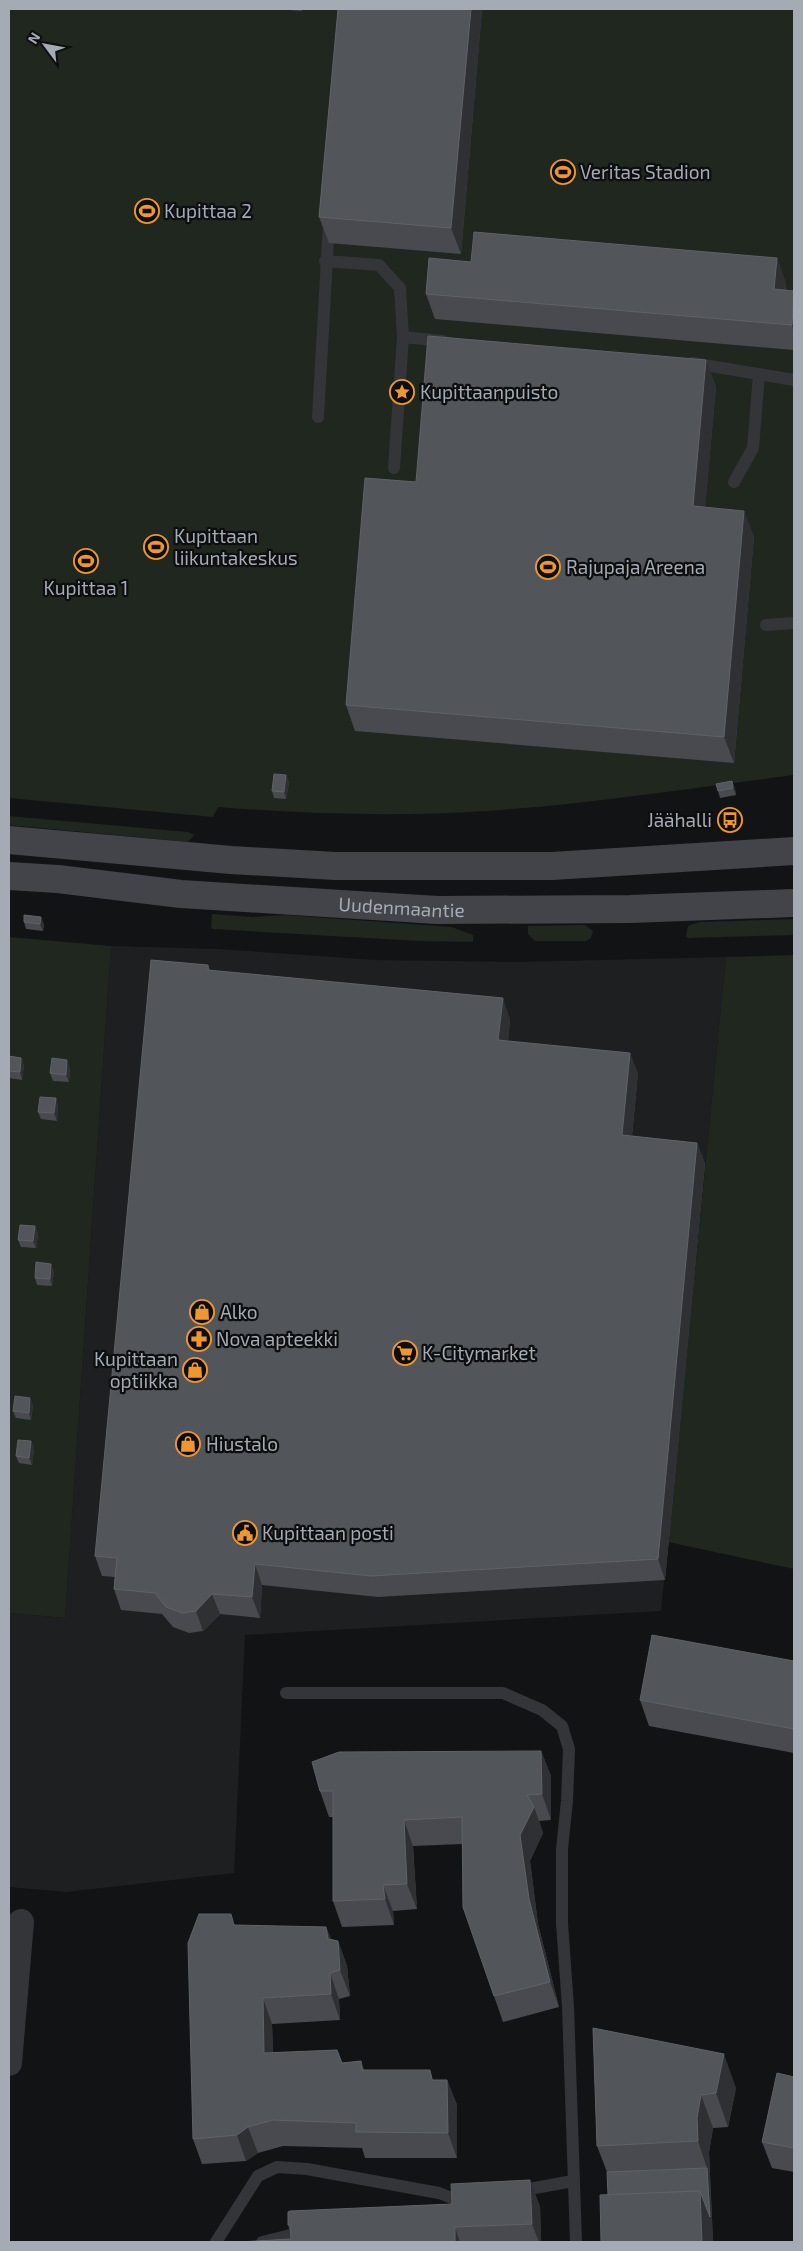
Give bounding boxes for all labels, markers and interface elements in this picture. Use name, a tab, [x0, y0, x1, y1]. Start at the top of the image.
north arrow	[20, 20, 70, 70]
text: N	[24, 29, 43, 47]
sports icon: Veritas Stadion	[550, 159, 576, 185]
place label: Veritas Stadion	[580, 160, 711, 183]
sports icon: Kupittaa 2	[134, 198, 160, 224]
place label: Kupittaa 2	[164, 199, 252, 222]
place icon: Kupittaanpuisto	[389, 379, 415, 405]
place label: Kupittaanpuisto	[420, 380, 558, 403]
place label: Kupittaan liikuntakeskus	[174, 524, 298, 569]
sports icon: Kupittaan liikuntakeskus	[143, 534, 169, 560]
sports icon: Kupittaa 1	[73, 548, 99, 574]
sports icon: Rajupaja Areena	[535, 554, 561, 580]
place label: Rajupaja Areena	[566, 555, 705, 578]
place label: Kupittaa 1	[44, 576, 128, 599]
bus stop icon: Jäähalli	[717, 807, 743, 833]
place label: Jäähalli	[647, 808, 712, 831]
street label: Uudenmaantie	[338, 892, 465, 921]
shop icon: Alko	[189, 1299, 215, 1325]
place label: Alko	[220, 1300, 258, 1323]
pharmacy icon: Nova apteekki	[186, 1326, 212, 1352]
place label: Nova apteekki	[216, 1327, 338, 1350]
supermarket icon: K-Citymarket	[392, 1340, 418, 1366]
place label: K-Citymarket	[422, 1341, 536, 1364]
place label: Kupittaan optiikka	[94, 1347, 178, 1392]
shop icon: Kupittaan optiikka	[182, 1357, 208, 1383]
shop icon: Hiustalo	[175, 1431, 201, 1457]
place label: Hiustalo	[206, 1432, 278, 1455]
public building icon: Kupittaan posti	[232, 1520, 258, 1546]
place label: Kupittaan posti	[262, 1521, 394, 1544]

